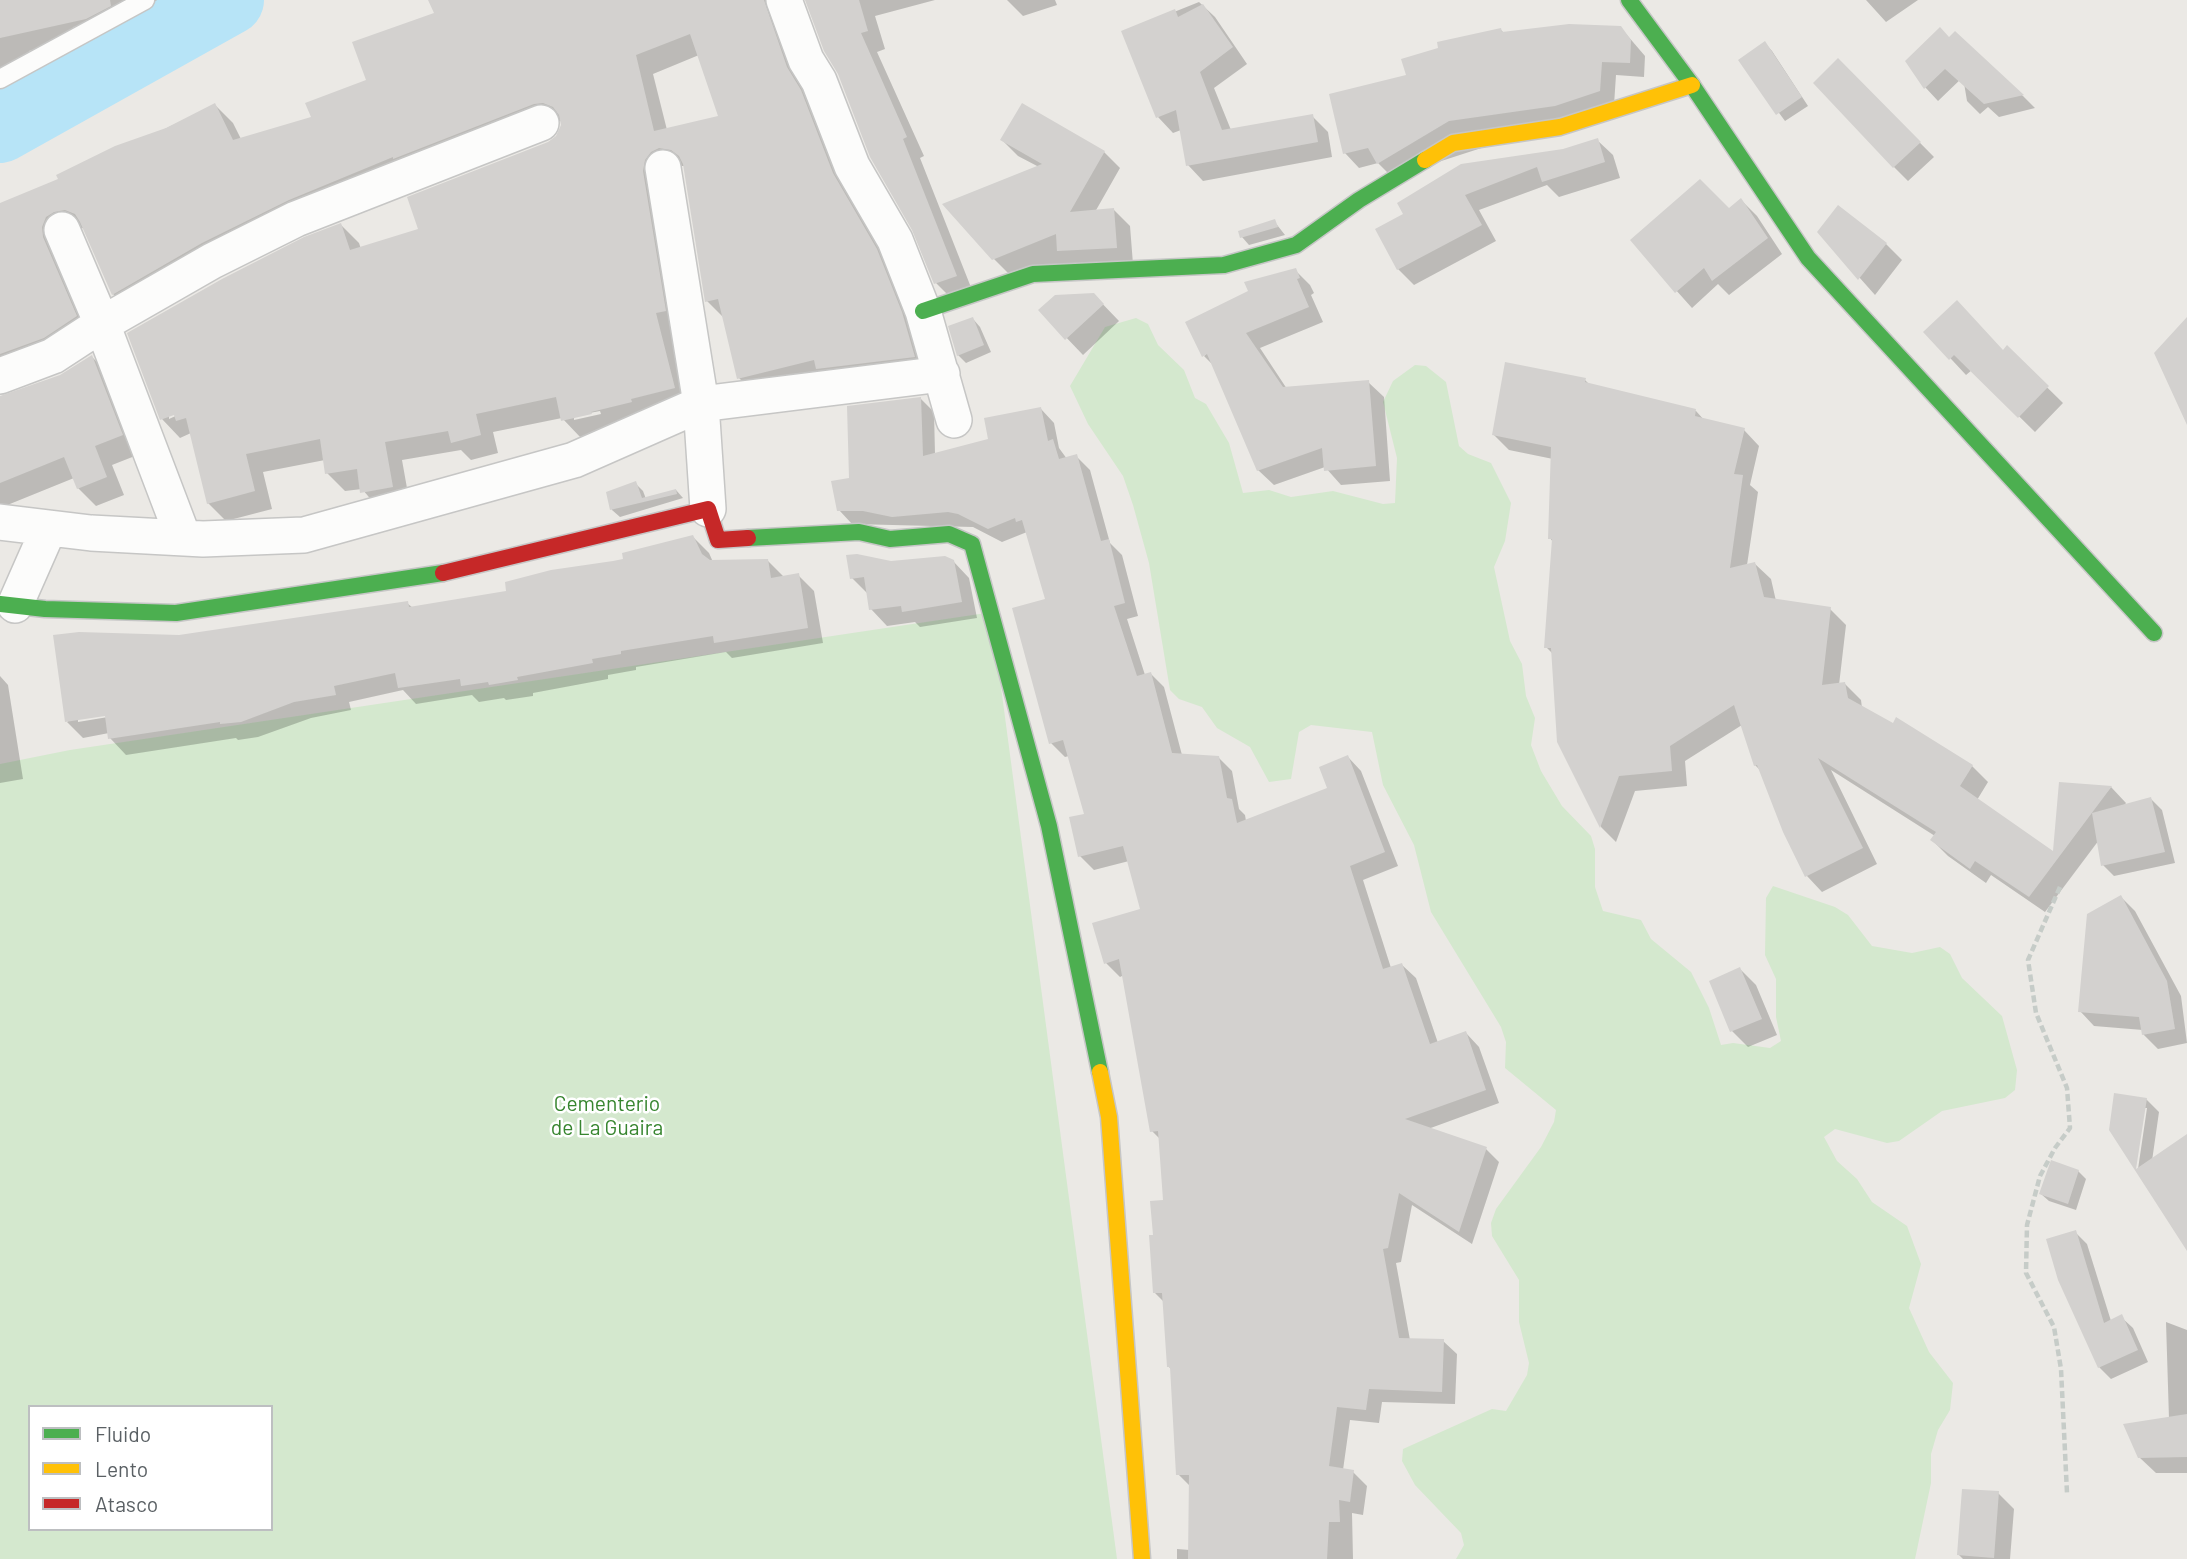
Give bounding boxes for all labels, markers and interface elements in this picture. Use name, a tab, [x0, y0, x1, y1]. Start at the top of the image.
park label: Cementerio de La Guaira	[551, 1091, 663, 1141]
legend	[28, 1405, 273, 1531]
text: Fluido	[95, 1421, 151, 1446]
text: Lento	[95, 1456, 148, 1481]
text: Atasco	[95, 1491, 158, 1516]

